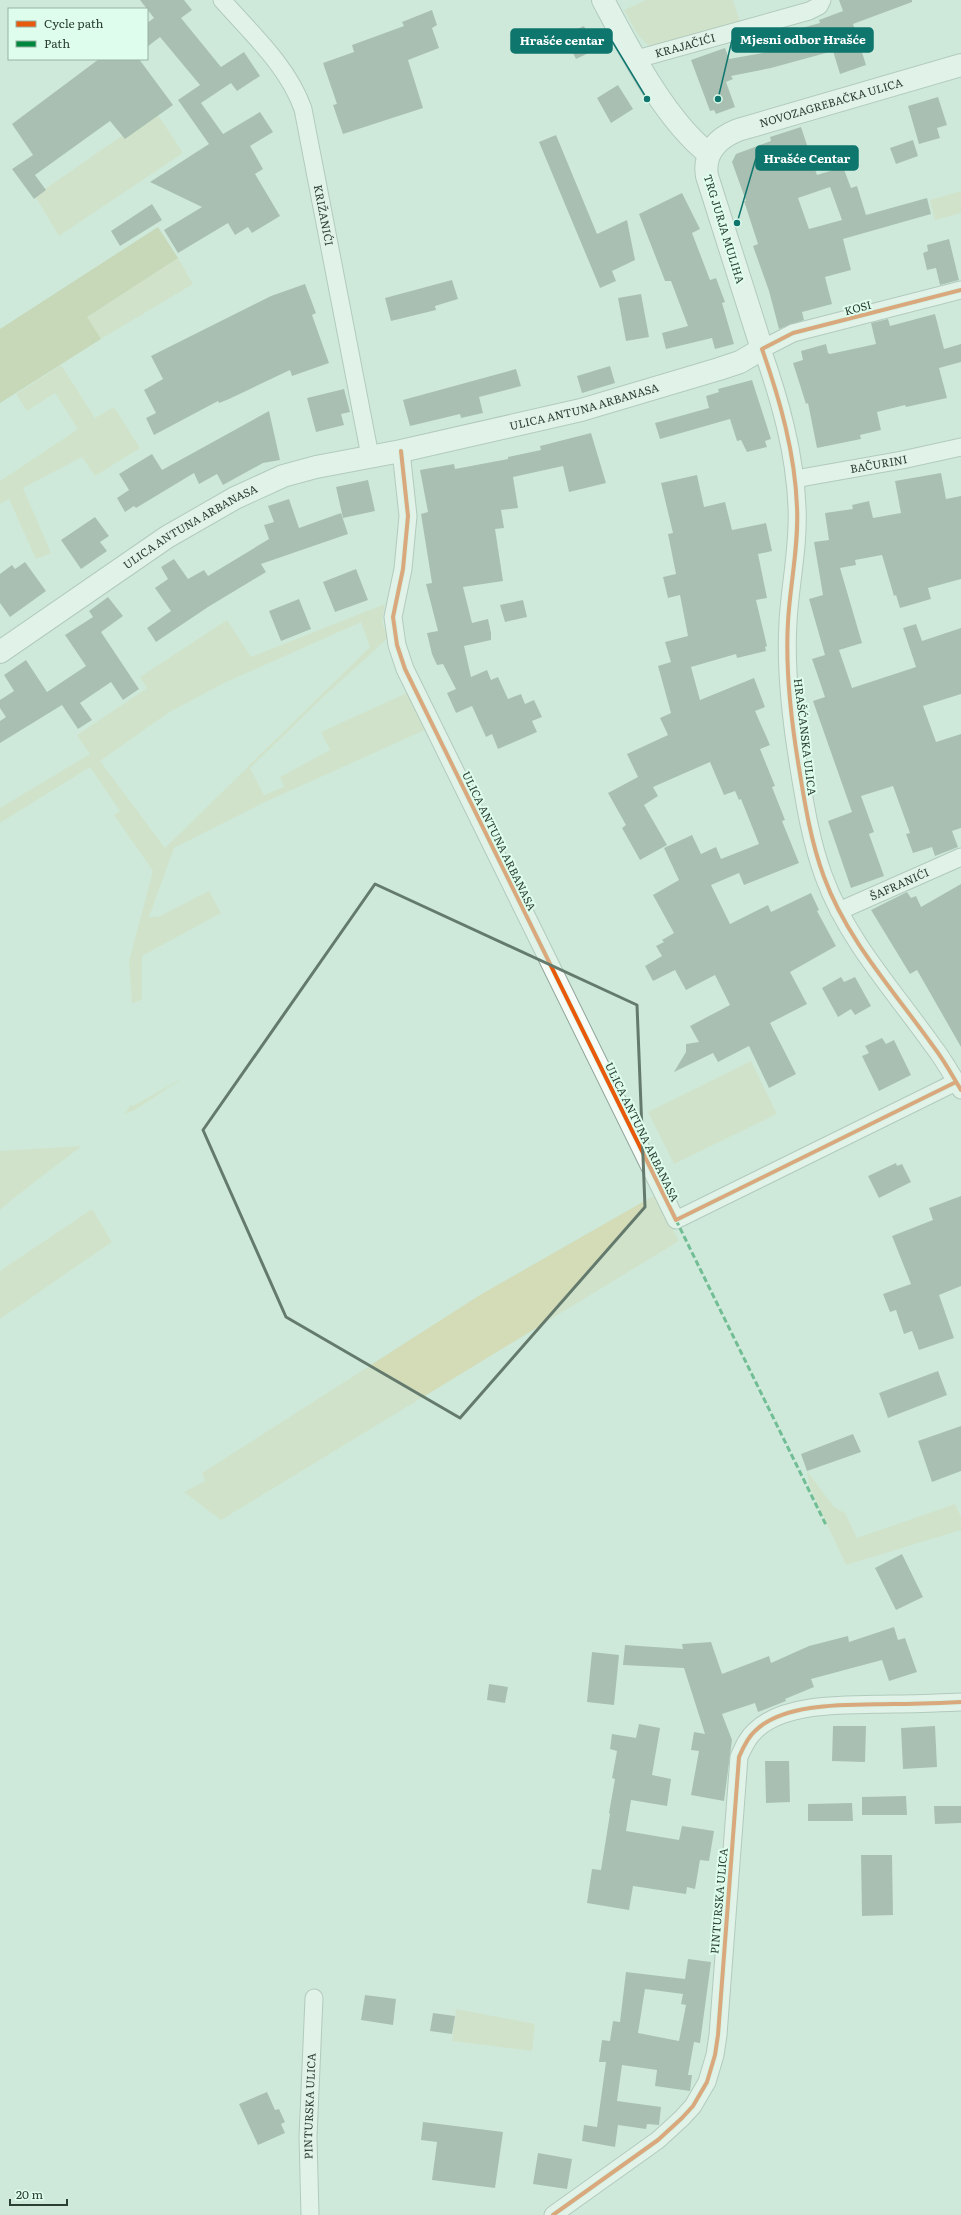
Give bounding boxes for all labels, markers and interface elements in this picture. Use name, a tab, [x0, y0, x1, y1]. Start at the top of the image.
legend	[8, 8, 148, 60]
text: Cycle path	[44, 14, 104, 32]
callout: Mjesni odbor Hrašće	[732, 28, 873, 52]
callout: Hrašće centar	[511, 29, 612, 53]
street label: KRAJAČIĆI	[653, 29, 717, 61]
text: Mjesni odbor Hrašće	[740, 30, 866, 48]
text: Hrašće centar	[520, 31, 605, 49]
text: Path	[44, 34, 70, 52]
street label: NOVOZAGREBAČKA ULICA	[757, 73, 904, 130]
callout: Hrašće Centar	[756, 146, 858, 170]
text: Hrašće Centar	[764, 149, 851, 167]
street label: TRG JURJA MULIHA	[701, 172, 749, 285]
street label: KRIŽANIĆI	[311, 183, 338, 247]
street label: KOSI	[842, 296, 873, 318]
street label: ULICA ANTUNA ARBANASA	[508, 378, 660, 433]
street label: BAČURINI	[849, 450, 909, 476]
street label: ULICA ANTUNA ARBANASA	[119, 480, 260, 572]
street label: HRAŠĆANSKA ULICA	[791, 677, 821, 796]
street label: ULICA ANTUNA ARBANASA	[459, 768, 541, 913]
street label: ŠAFRANIĆI	[867, 863, 931, 903]
street label: ULICA ANTUNA ARBANASA	[602, 1059, 684, 1204]
street label: PINTURSKA ULICA	[705, 1847, 731, 1955]
street label: PINTURSKA ULICA	[299, 2053, 319, 2159]
scale bar	[10, 2181, 67, 2207]
text: 20 m	[16, 2185, 43, 2203]

